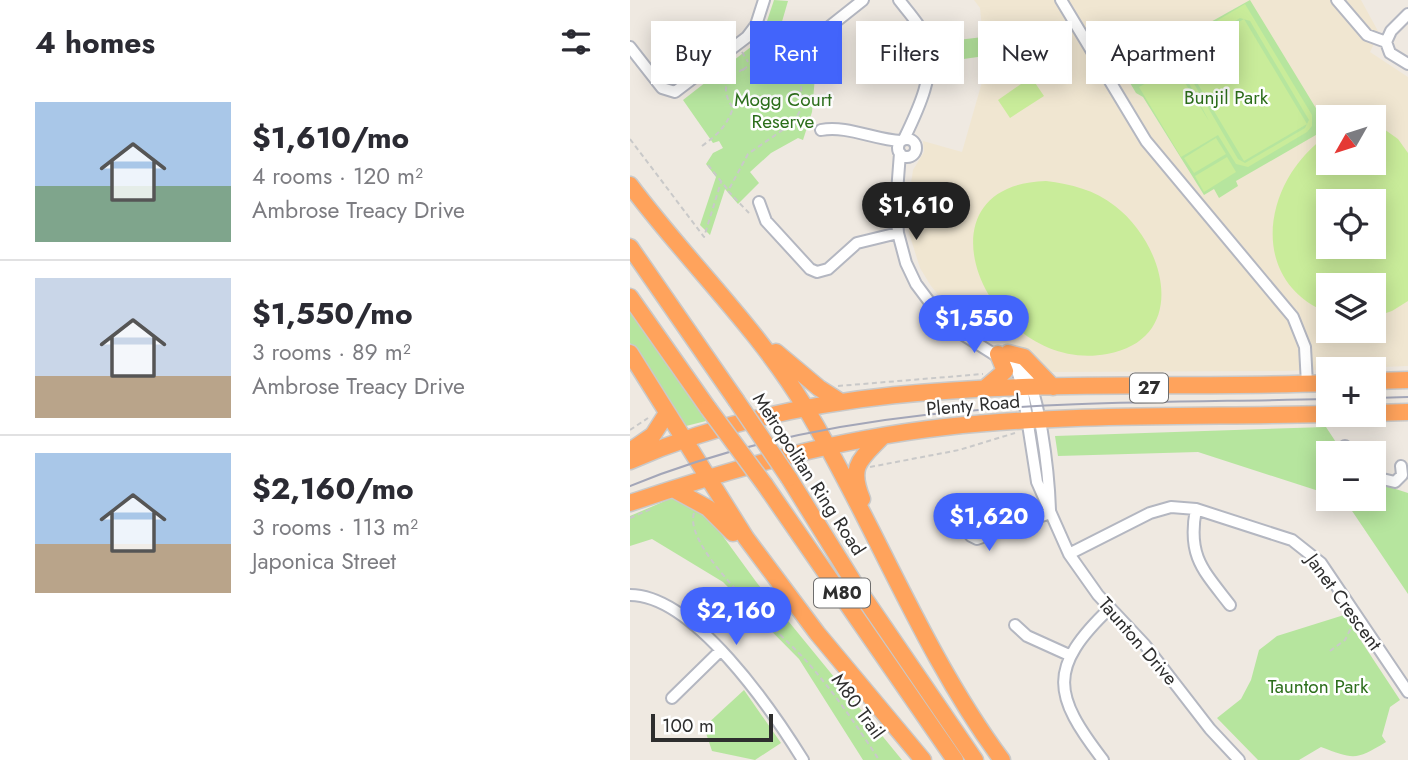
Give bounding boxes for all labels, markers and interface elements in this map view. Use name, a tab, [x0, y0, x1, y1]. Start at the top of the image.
text: 4 homes	[35, 21, 155, 64]
chip: Buy	[651, 21, 736, 84]
chip: Rent	[750, 21, 842, 84]
chip: Filters	[856, 21, 964, 84]
chip: New	[978, 21, 1072, 84]
chip: Apartment	[1086, 21, 1239, 84]
icon: filters	[557, 23, 595, 61]
park label: Bunjil Park	[1184, 84, 1269, 111]
park label: Mogg Court Reserve	[734, 86, 832, 135]
north arrow	[1316, 105, 1386, 175]
map controls	[1316, 105, 1386, 511]
text: $1,610/mo	[252, 116, 409, 159]
icon: home	[91, 130, 175, 214]
text: 4 rooms · 120 m²	[252, 159, 423, 193]
pin: $1,610	[859, 182, 973, 242]
text: $1,610	[878, 188, 954, 222]
button: locate	[1316, 189, 1386, 259]
text: Ambrose Treacy Drive	[252, 193, 465, 227]
button: layers	[1316, 273, 1386, 343]
text: $1,550/mo	[252, 292, 413, 335]
pin: $1,550	[917, 296, 1031, 355]
text: $1,550	[935, 301, 1013, 335]
icon: home	[91, 306, 175, 390]
text: 3 rooms · 89 m²	[252, 335, 411, 369]
button: +	[1316, 357, 1386, 427]
text: Ambrose Treacy Drive	[252, 369, 465, 403]
road number: 27	[1130, 374, 1168, 402]
street label: Metropolitan Ring Road	[746, 387, 872, 561]
street label: Plenty Road	[925, 387, 1021, 423]
button: −	[1316, 441, 1386, 511]
text: $2,160/mo	[252, 467, 414, 510]
icon: home	[91, 481, 175, 565]
pin: $1,620	[932, 494, 1046, 553]
text: $1,620	[949, 499, 1029, 533]
text: 3 rooms · 113 m²	[252, 510, 418, 544]
text: Japonica Street	[252, 544, 396, 578]
street label: Janet Crescent	[1298, 546, 1389, 656]
road number: M80	[814, 578, 870, 608]
pin: $2,160	[679, 588, 793, 647]
street label: Taunton Drive	[1092, 591, 1184, 691]
text: $2,160	[696, 593, 776, 627]
street label: M80 Trail	[825, 668, 891, 744]
park label: Taunton Park	[1268, 673, 1369, 700]
scale bar	[651, 711, 774, 743]
text: 100 m	[662, 712, 714, 739]

